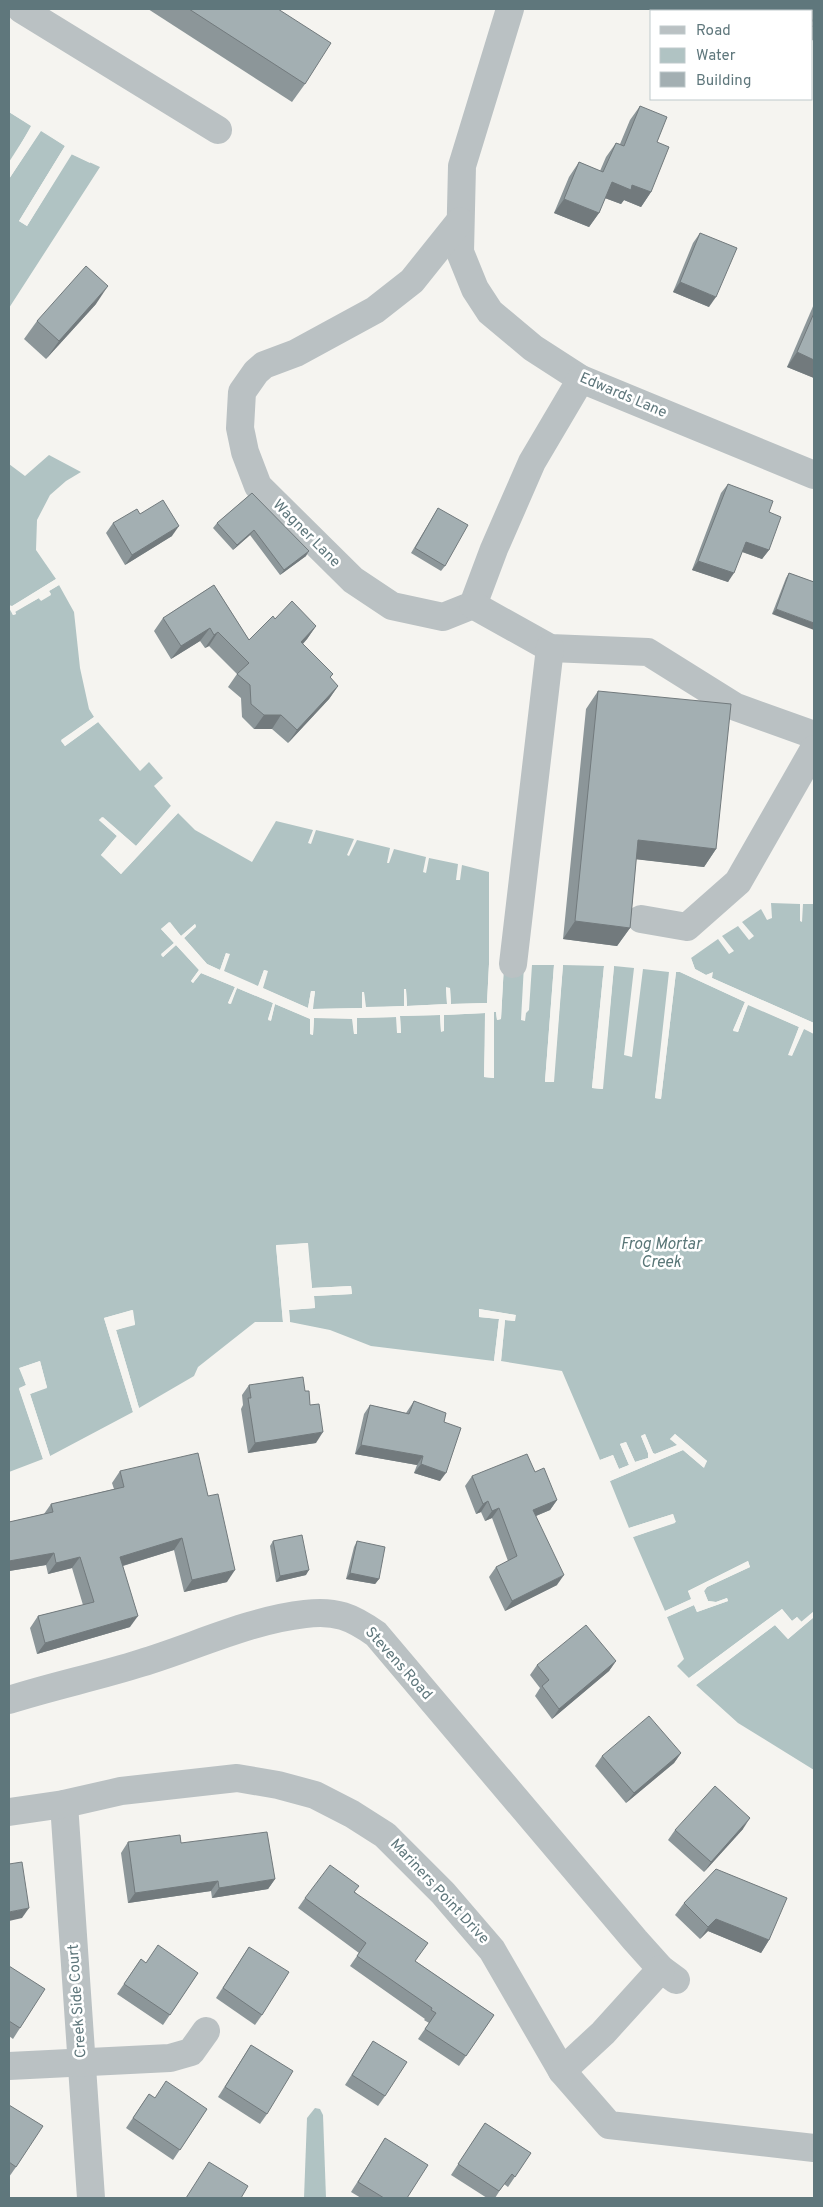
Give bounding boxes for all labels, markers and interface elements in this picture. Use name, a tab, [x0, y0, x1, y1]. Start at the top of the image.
legend	[650, 10, 813, 100]
text: Road	[696, 22, 731, 41]
text: Water	[696, 47, 736, 66]
text: Building	[696, 72, 751, 91]
street label: Edwards Lane	[576, 369, 670, 423]
street label: Wagner Lane	[268, 496, 344, 572]
water label: Frog Mortar Creek	[620, 1235, 703, 1273]
street label: Stevens Road	[360, 1624, 436, 1704]
street label: Mariners Point Drive	[385, 1835, 493, 1949]
street label: Creek Side Court	[65, 1943, 91, 2059]

